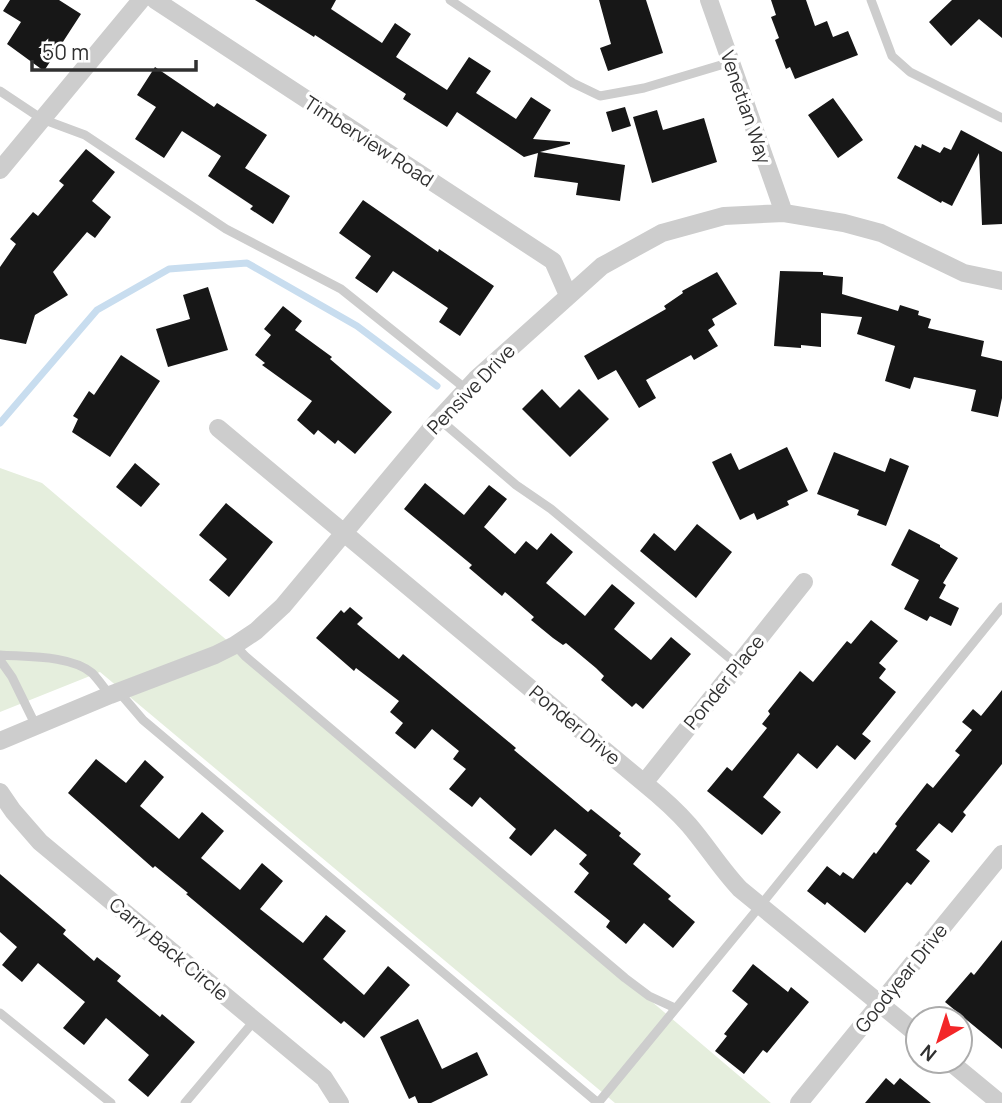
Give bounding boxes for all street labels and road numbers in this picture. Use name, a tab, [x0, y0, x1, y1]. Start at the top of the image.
street label: Venetian Way	[714, 47, 778, 167]
street label: Timberview Road	[299, 89, 439, 193]
street label: Pensive Drive	[421, 338, 521, 440]
street label: Ponder Place	[678, 629, 770, 735]
street label: Ponder Drive	[524, 679, 626, 771]
street label: Carry Back Circle	[104, 891, 234, 1007]
street label: Goodyear Drive	[849, 918, 953, 1038]

